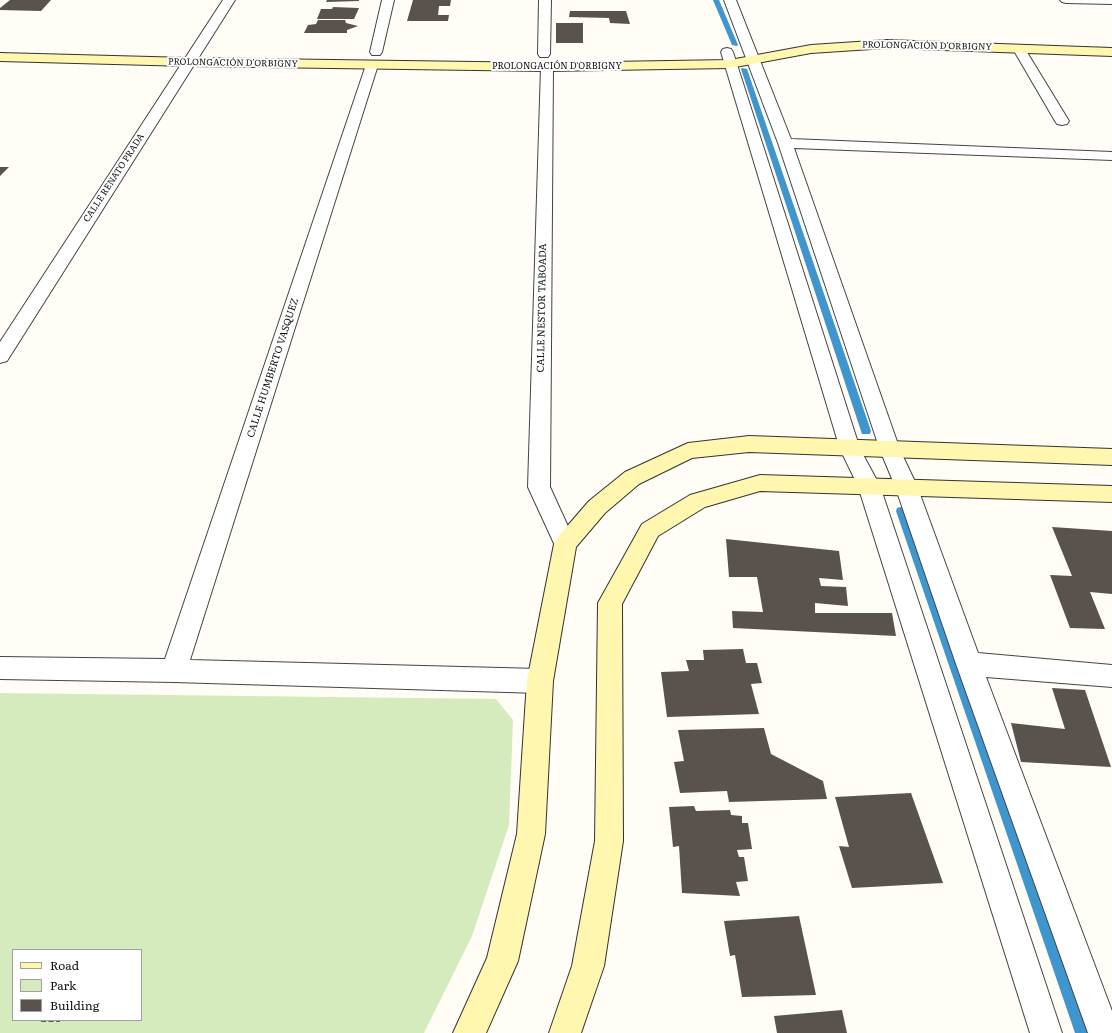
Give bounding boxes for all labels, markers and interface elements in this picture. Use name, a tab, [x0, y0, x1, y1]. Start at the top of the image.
street label: PROLONGACIÓN D'ORBIGNY	[862, 39, 992, 53]
street label: PROLONGACIÓN D'ORBIGNY	[168, 56, 298, 70]
street label: PROLONGACIÓN D'ORBIGNY	[492, 61, 622, 71]
street label: CALLE RENATO PRADA	[81, 132, 147, 224]
street label: CALLE NESTOR TABOADA	[535, 243, 549, 373]
street label: CALLE HUMBERTO VASQUEZ	[245, 297, 301, 439]
legend	[12, 949, 142, 1021]
text: Road	[50, 956, 79, 974]
text: Park	[50, 976, 76, 994]
text: Building	[50, 996, 99, 1014]

